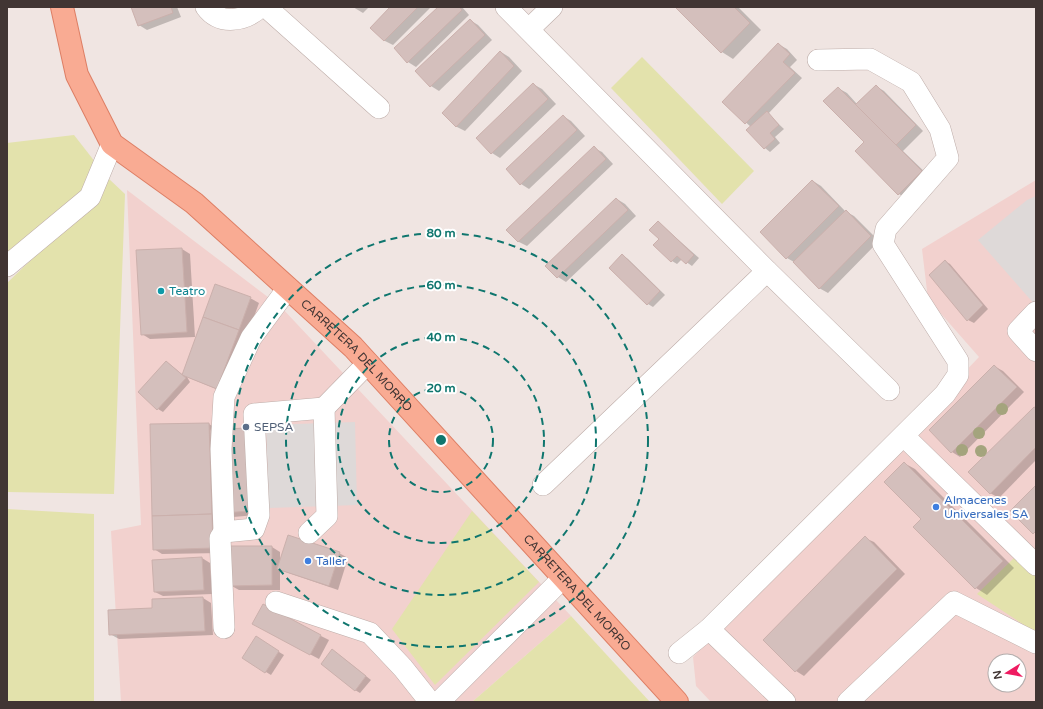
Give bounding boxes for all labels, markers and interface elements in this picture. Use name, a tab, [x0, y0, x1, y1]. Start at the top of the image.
text: 80 m	[426, 226, 456, 240]
text: 60 m	[426, 278, 456, 292]
place label: Teatro	[169, 284, 205, 298]
marker: Teatro	[156, 286, 166, 296]
street label: CARRETERA DEL MORRO	[298, 296, 415, 414]
text: 40 m	[426, 330, 456, 344]
text: 20 m	[426, 381, 456, 395]
place label: SEPSA	[254, 420, 294, 434]
marker: SEPSA	[241, 422, 251, 432]
centre of rings	[434, 433, 448, 447]
place label: Almacenes Universales SA	[944, 493, 1028, 521]
marker: Almacenes Universales SA	[931, 502, 941, 512]
street label: CARRETERA DEL MORRO	[521, 532, 634, 654]
place label: Taller	[316, 554, 347, 568]
marker: Taller	[303, 556, 313, 566]
north arrow	[987, 653, 1027, 693]
text: N	[990, 669, 1005, 680]

